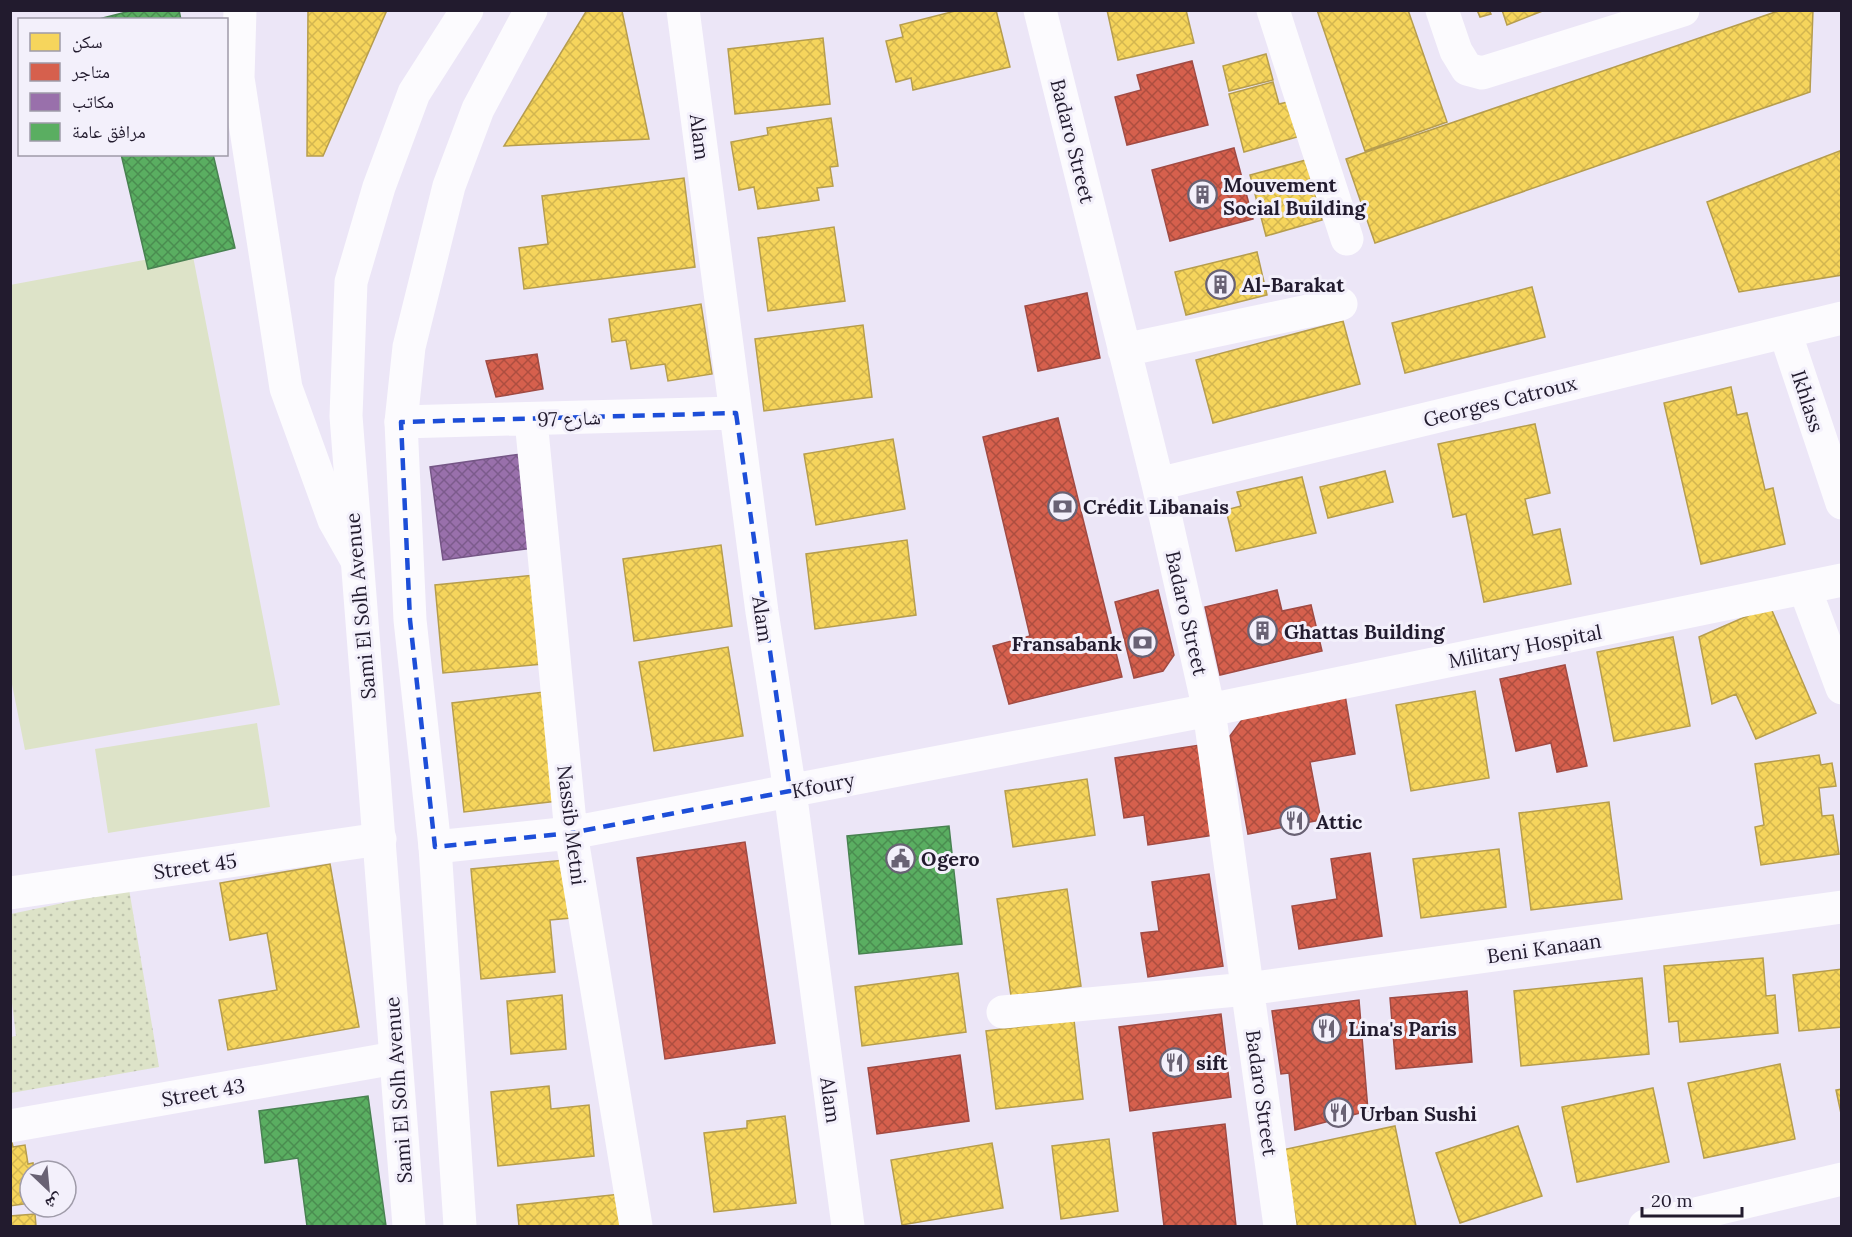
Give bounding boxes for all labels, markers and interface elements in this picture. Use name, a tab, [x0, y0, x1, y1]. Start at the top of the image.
legend	[18, 18, 228, 156]
text: سكن	[72, 30, 103, 53]
text: متاجر	[71, 60, 110, 83]
street label: Badaro Street	[1045, 76, 1101, 206]
text: مكاتب	[72, 90, 114, 113]
street label: Alam	[685, 112, 715, 162]
text: مرافق عامة	[72, 120, 146, 143]
place label: Mouvement Social Building	[1223, 172, 1367, 220]
building icon: Mouvement Social Building	[1186, 179, 1218, 211]
building icon: Al-Barakat	[1205, 268, 1237, 300]
place label: Al-Barakat	[1242, 272, 1345, 297]
street label: Ikhlass	[1786, 367, 1830, 435]
street label: Georges Catroux	[1421, 370, 1580, 432]
street label: شارع 97	[537, 404, 601, 433]
bank icon: Crédit Libanais	[1046, 490, 1078, 522]
place label: Crédit Libanais	[1083, 494, 1229, 519]
street label: Sami El Solh Avenue	[339, 512, 381, 700]
street label: Badaro Street	[1161, 548, 1214, 678]
street label: Alam	[747, 593, 779, 644]
building icon: Ghattas Building	[1247, 615, 1279, 647]
place label: Ghattas Building	[1284, 619, 1445, 644]
street label: Military Hospital	[1446, 619, 1604, 673]
bank icon: Fransabank	[1127, 627, 1159, 659]
place label: Fransabank	[1011, 631, 1122, 656]
street label: Nassib Metni	[552, 763, 592, 887]
street label: Kfoury	[789, 767, 857, 803]
restaurant icon: Attic	[1279, 805, 1311, 837]
place label: Attic	[1316, 809, 1363, 834]
public building icon: Ogero	[884, 842, 916, 874]
place label: Ogero	[921, 846, 980, 871]
street label: Street 45	[152, 848, 238, 884]
street label: Beni Kanaan	[1485, 928, 1603, 968]
street label: Sami El Solh Avenue	[379, 996, 417, 1184]
restaurant icon: Lina's Paris	[1311, 1012, 1343, 1044]
place label: Lina's Paris	[1348, 1016, 1457, 1041]
street label: Badaro Street	[1241, 1028, 1283, 1158]
restaurant icon: sift	[1159, 1046, 1191, 1078]
place label: sift	[1196, 1050, 1229, 1075]
street label: Street 43	[159, 1072, 247, 1112]
street label: Alam	[815, 1074, 847, 1125]
restaurant icon: Urban Sushi	[1323, 1097, 1355, 1129]
place label: Urban Sushi	[1360, 1101, 1477, 1126]
north arrow	[18, 1159, 78, 1219]
scale bar	[1642, 1180, 1742, 1218]
text: 20 m	[1651, 1189, 1693, 1212]
text: ش	[43, 1190, 67, 1215]

